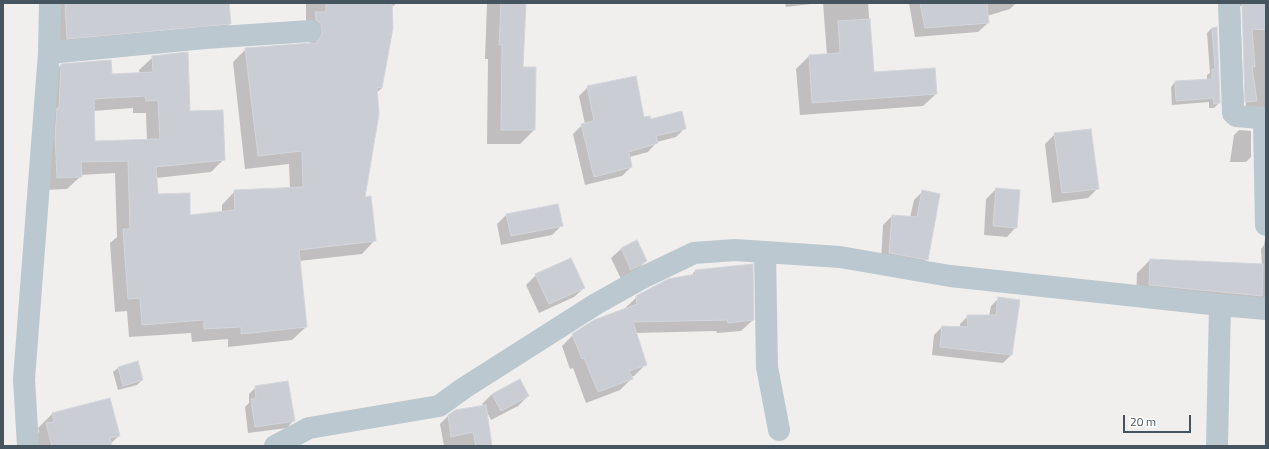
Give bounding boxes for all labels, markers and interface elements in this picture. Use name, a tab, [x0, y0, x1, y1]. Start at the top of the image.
scale bar	[1125, 407, 1193, 433]
text: 20 m	[1130, 412, 1156, 431]

